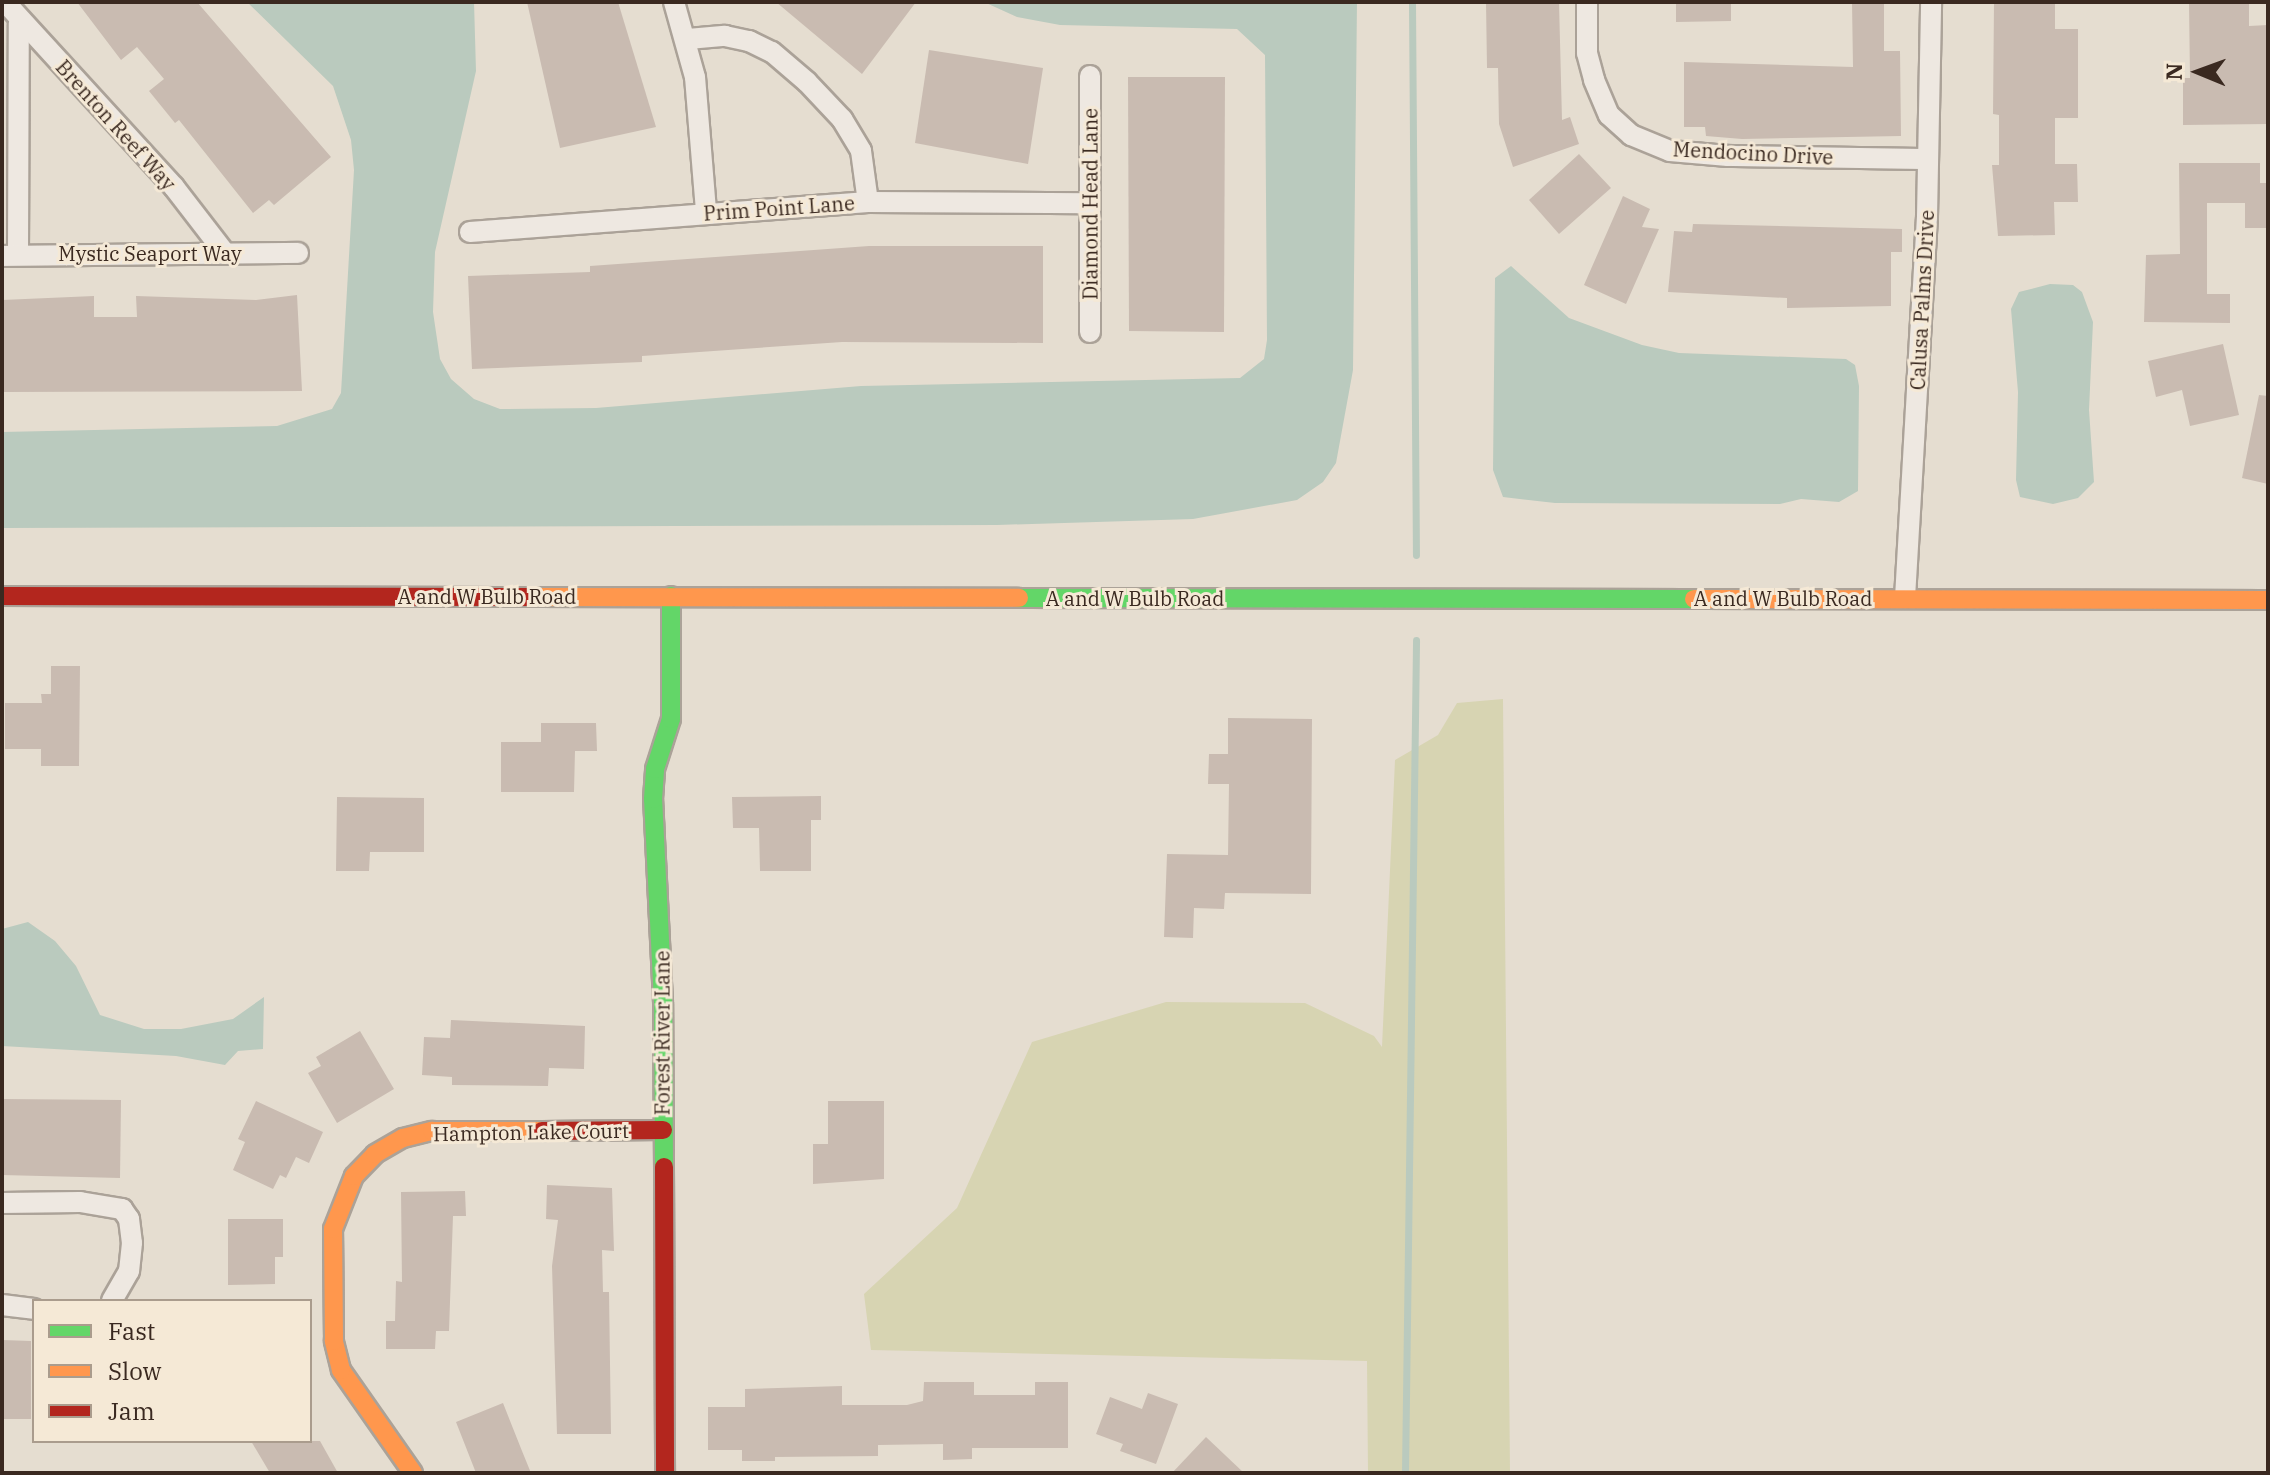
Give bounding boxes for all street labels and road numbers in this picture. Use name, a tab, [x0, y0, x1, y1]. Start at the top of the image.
street label: Brenton Reef Way	[51, 55, 181, 195]
street label: Diamond Head Lane	[1078, 108, 1102, 300]
street label: Mendocino Drive	[1672, 137, 1834, 169]
street label: Prim Point Lane	[703, 191, 855, 225]
street label: Calusa Palms Drive	[1905, 209, 1939, 391]
street label: Mystic Seaport Way	[58, 241, 242, 265]
street label: A and W Bulb Road	[398, 584, 576, 608]
street label: A and W Bulb Road	[1046, 586, 1224, 610]
street label: A and W Bulb Road	[1694, 586, 1872, 610]
street label: Forest River Lane	[650, 951, 674, 1115]
street label: Hampton Lake Court	[433, 1118, 629, 1146]

